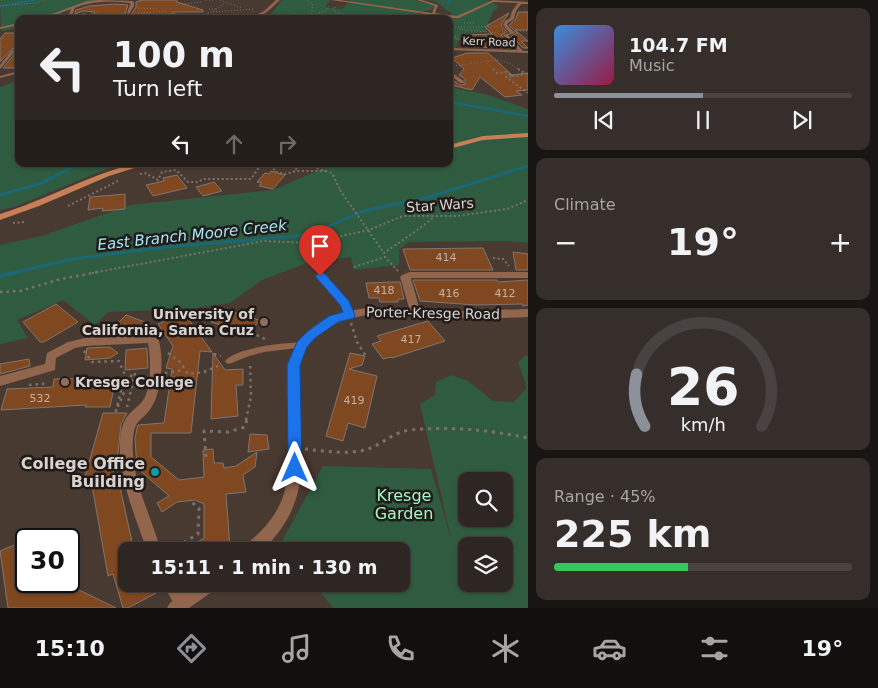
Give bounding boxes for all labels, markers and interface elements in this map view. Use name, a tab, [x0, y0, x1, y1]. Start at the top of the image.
text: 104.7 FM	[629, 34, 728, 56]
icon: left	[30, 35, 95, 100]
text: 100 m	[113, 35, 235, 75]
street label: Kerr Road	[462, 35, 516, 49]
text: Music	[629, 56, 675, 75]
text: Turn left	[113, 76, 202, 101]
icon: previous	[590, 106, 618, 134]
icon: pause	[689, 106, 717, 134]
icon: next	[788, 106, 816, 134]
icon: left	[167, 130, 195, 158]
icon: ahead	[220, 130, 248, 158]
icon: right	[273, 130, 301, 158]
street label: Star Wars	[406, 195, 474, 215]
text: Climate	[554, 195, 616, 214]
water label: East Branch Moore Creek	[97, 216, 289, 254]
text: 19°	[667, 220, 739, 264]
pin	[299, 225, 341, 276]
text: −	[554, 226, 577, 259]
text: +	[829, 226, 852, 259]
icon: arrive	[306, 232, 334, 260]
house number: 414	[436, 251, 457, 264]
house number: 418	[374, 284, 395, 297]
house number: 416	[439, 287, 460, 300]
house number: 412	[495, 287, 516, 300]
street label: Porter-Kresge Road	[366, 304, 500, 322]
place label: University of California, Santa Cruz	[82, 306, 255, 338]
marker: University of California, Santa Cruz	[258, 316, 270, 328]
house number: 417	[401, 333, 422, 346]
text: 26	[667, 357, 739, 417]
place label: Kresge College	[75, 374, 193, 390]
marker: Kresge College	[59, 376, 71, 388]
house number: 532	[30, 392, 51, 405]
house number: 419	[344, 394, 365, 407]
text: km/h	[680, 414, 726, 435]
position arrow	[268, 441, 320, 493]
place label: College Office Building	[21, 454, 145, 491]
marker: College Office Building	[149, 466, 161, 478]
map controls	[458, 472, 513, 592]
button: search	[458, 472, 513, 527]
park label: Kresge Garden	[375, 486, 433, 523]
text: Range · 45%	[554, 487, 656, 506]
text: 225 km	[554, 512, 711, 556]
speed limit sign: 30	[15, 528, 80, 593]
button: layers	[458, 537, 513, 592]
text: 15:11 · 1 min · 130 m	[150, 556, 378, 578]
icon: directions	[174, 631, 209, 666]
icon: music	[279, 631, 314, 666]
icon: phone	[383, 631, 418, 666]
icon: climate	[488, 631, 523, 666]
icon: car	[592, 631, 627, 666]
icon: filters	[697, 631, 732, 666]
text: 15:10	[35, 636, 105, 661]
text: 19°	[802, 636, 843, 661]

